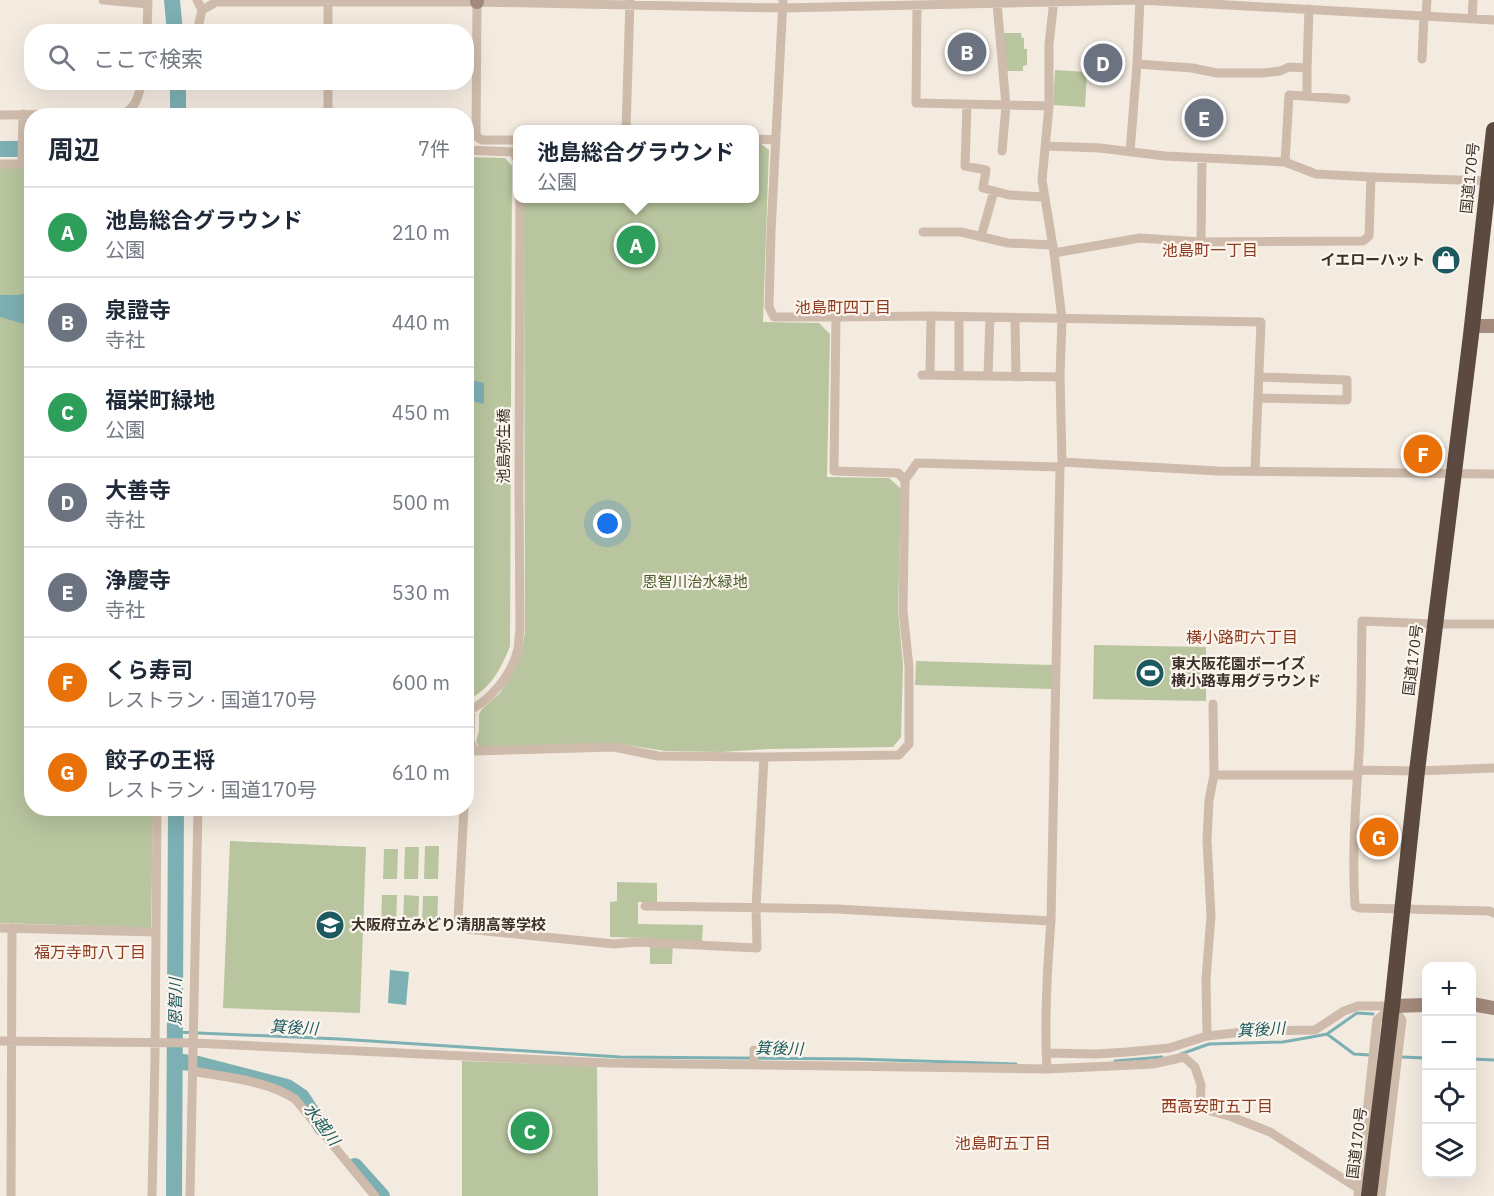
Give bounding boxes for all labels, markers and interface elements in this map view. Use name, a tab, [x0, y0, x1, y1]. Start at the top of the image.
search box	[24, 24, 474, 90]
pin: B	[948, 29, 986, 74]
pin: D	[1084, 40, 1122, 86]
icon: search	[45, 41, 78, 74]
text: ここで検索	[93, 44, 203, 73]
pin: E	[1184, 96, 1224, 140]
popup	[513, 125, 759, 203]
text: 周辺	[48, 132, 100, 166]
text: 7件	[418, 135, 450, 162]
text: 池島総合グラウンド	[537, 137, 735, 166]
street label: 国道170号	[1456, 141, 1483, 215]
text: 公園	[537, 168, 577, 195]
text: 池島総合グラウンド	[105, 205, 303, 234]
text: A	[61, 219, 74, 246]
text: 210 m	[392, 219, 450, 246]
pin: A	[616, 222, 656, 268]
text: 公園	[105, 236, 145, 263]
district label: 池島町一丁目	[1162, 240, 1258, 260]
shop icon: イエローハット	[1430, 244, 1462, 276]
place label: イエローハット	[1320, 250, 1425, 269]
text: 泉證寺	[105, 295, 171, 324]
district label: 池島町四丁目	[795, 297, 891, 317]
text: B	[61, 309, 74, 336]
text: 440 m	[392, 309, 450, 336]
text: 寺社	[105, 326, 145, 353]
text: 福栄町緑地	[105, 385, 215, 414]
text: C	[61, 399, 74, 426]
text: 450 m	[392, 399, 450, 426]
street label: 池島弥生橋	[494, 408, 513, 484]
text: 公園	[105, 416, 145, 443]
pin: F	[1404, 432, 1442, 476]
text: 大善寺	[105, 475, 171, 504]
text: D	[61, 489, 74, 516]
text: 500 m	[392, 489, 450, 516]
text: 寺社	[105, 506, 145, 533]
your location	[593, 509, 622, 538]
text: 浄慶寺	[105, 565, 171, 594]
park label: 恩智川治水緑地	[642, 572, 748, 591]
text: E	[61, 579, 74, 606]
text: 530 m	[392, 579, 450, 606]
text: 寺社	[105, 596, 145, 623]
street label: 国道170号	[1399, 623, 1426, 697]
district label: 横小路町六丁目	[1186, 627, 1298, 647]
place label: 東大阪花園ボーイズ 横小路専用グラウンド	[1171, 654, 1321, 690]
text: くら寿司	[105, 655, 193, 684]
sports icon: 東大阪花園ボーイズ 横小路専用グラウンド	[1134, 657, 1166, 689]
text: F	[62, 669, 73, 696]
text: 600 m	[392, 669, 450, 696]
text: レストラン · 国道170号	[105, 686, 317, 713]
text: 餃子の王将	[105, 745, 215, 774]
text: G	[60, 759, 75, 786]
text: 610 m	[392, 759, 450, 786]
text: レストラン · 国道170号	[105, 776, 317, 803]
pin: G	[1360, 814, 1398, 860]
school or university icon: 大阪府立みどり清朋高等学校	[314, 909, 346, 941]
place label: 大阪府立みどり清朋高等学校	[351, 915, 546, 934]
district label: 福万寺町八丁目	[34, 942, 146, 962]
map controls	[1422, 962, 1476, 1178]
button: +	[1422, 962, 1476, 1016]
water label: 恩智川	[165, 976, 185, 1026]
water label: 箕後川	[270, 1016, 320, 1038]
button: −	[1422, 1016, 1476, 1070]
water label: 箕後川	[1237, 1018, 1287, 1040]
water label: 箕後川	[755, 1038, 805, 1058]
button: locate	[1422, 1070, 1476, 1124]
district label: 西高安町五丁目	[1161, 1096, 1273, 1116]
water label: 水越川	[300, 1099, 346, 1151]
street label: 国道170号	[1343, 1106, 1370, 1180]
pin: C	[510, 1108, 550, 1154]
button: layers	[1422, 1124, 1476, 1178]
district label: 池島町五丁目	[955, 1133, 1051, 1153]

